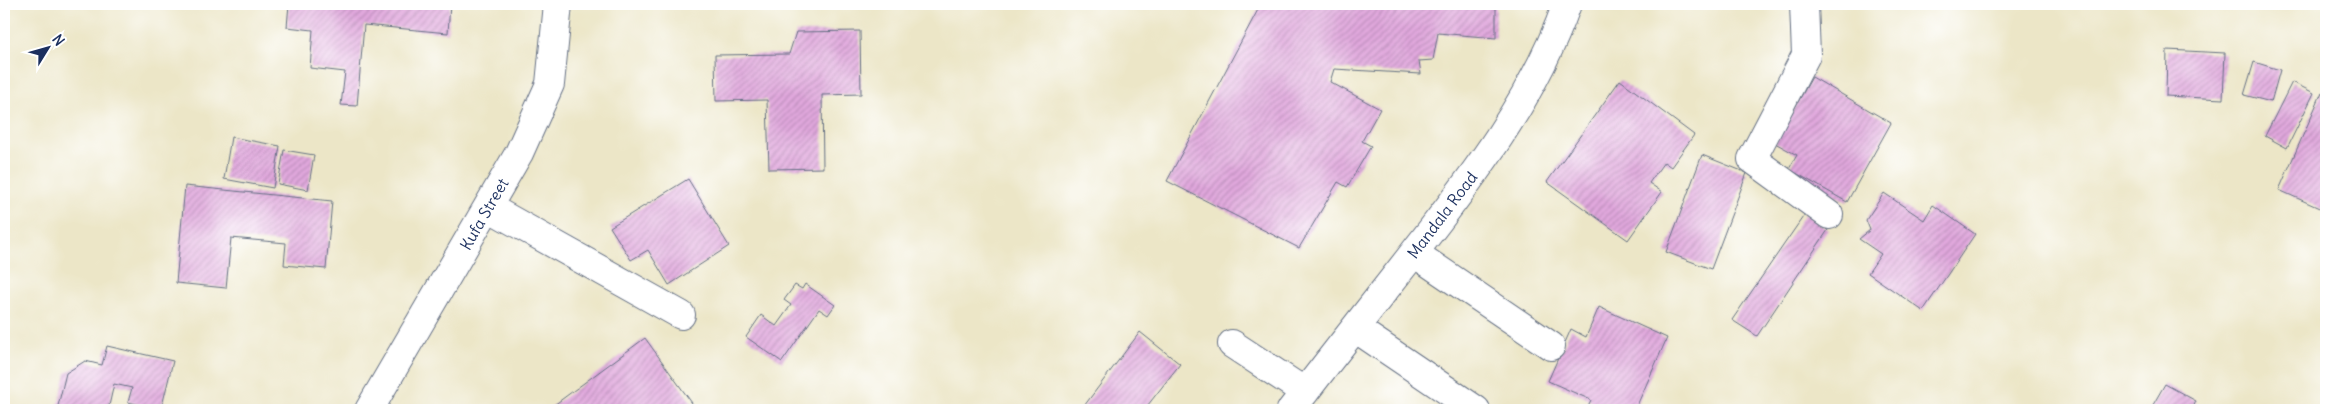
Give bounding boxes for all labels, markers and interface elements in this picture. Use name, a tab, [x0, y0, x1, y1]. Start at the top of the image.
north arrow	[22, 22, 72, 72]
text: N	[48, 31, 68, 49]
street label: Mandala Road	[1403, 168, 1481, 262]
street label: Kufa Street	[455, 174, 513, 254]

